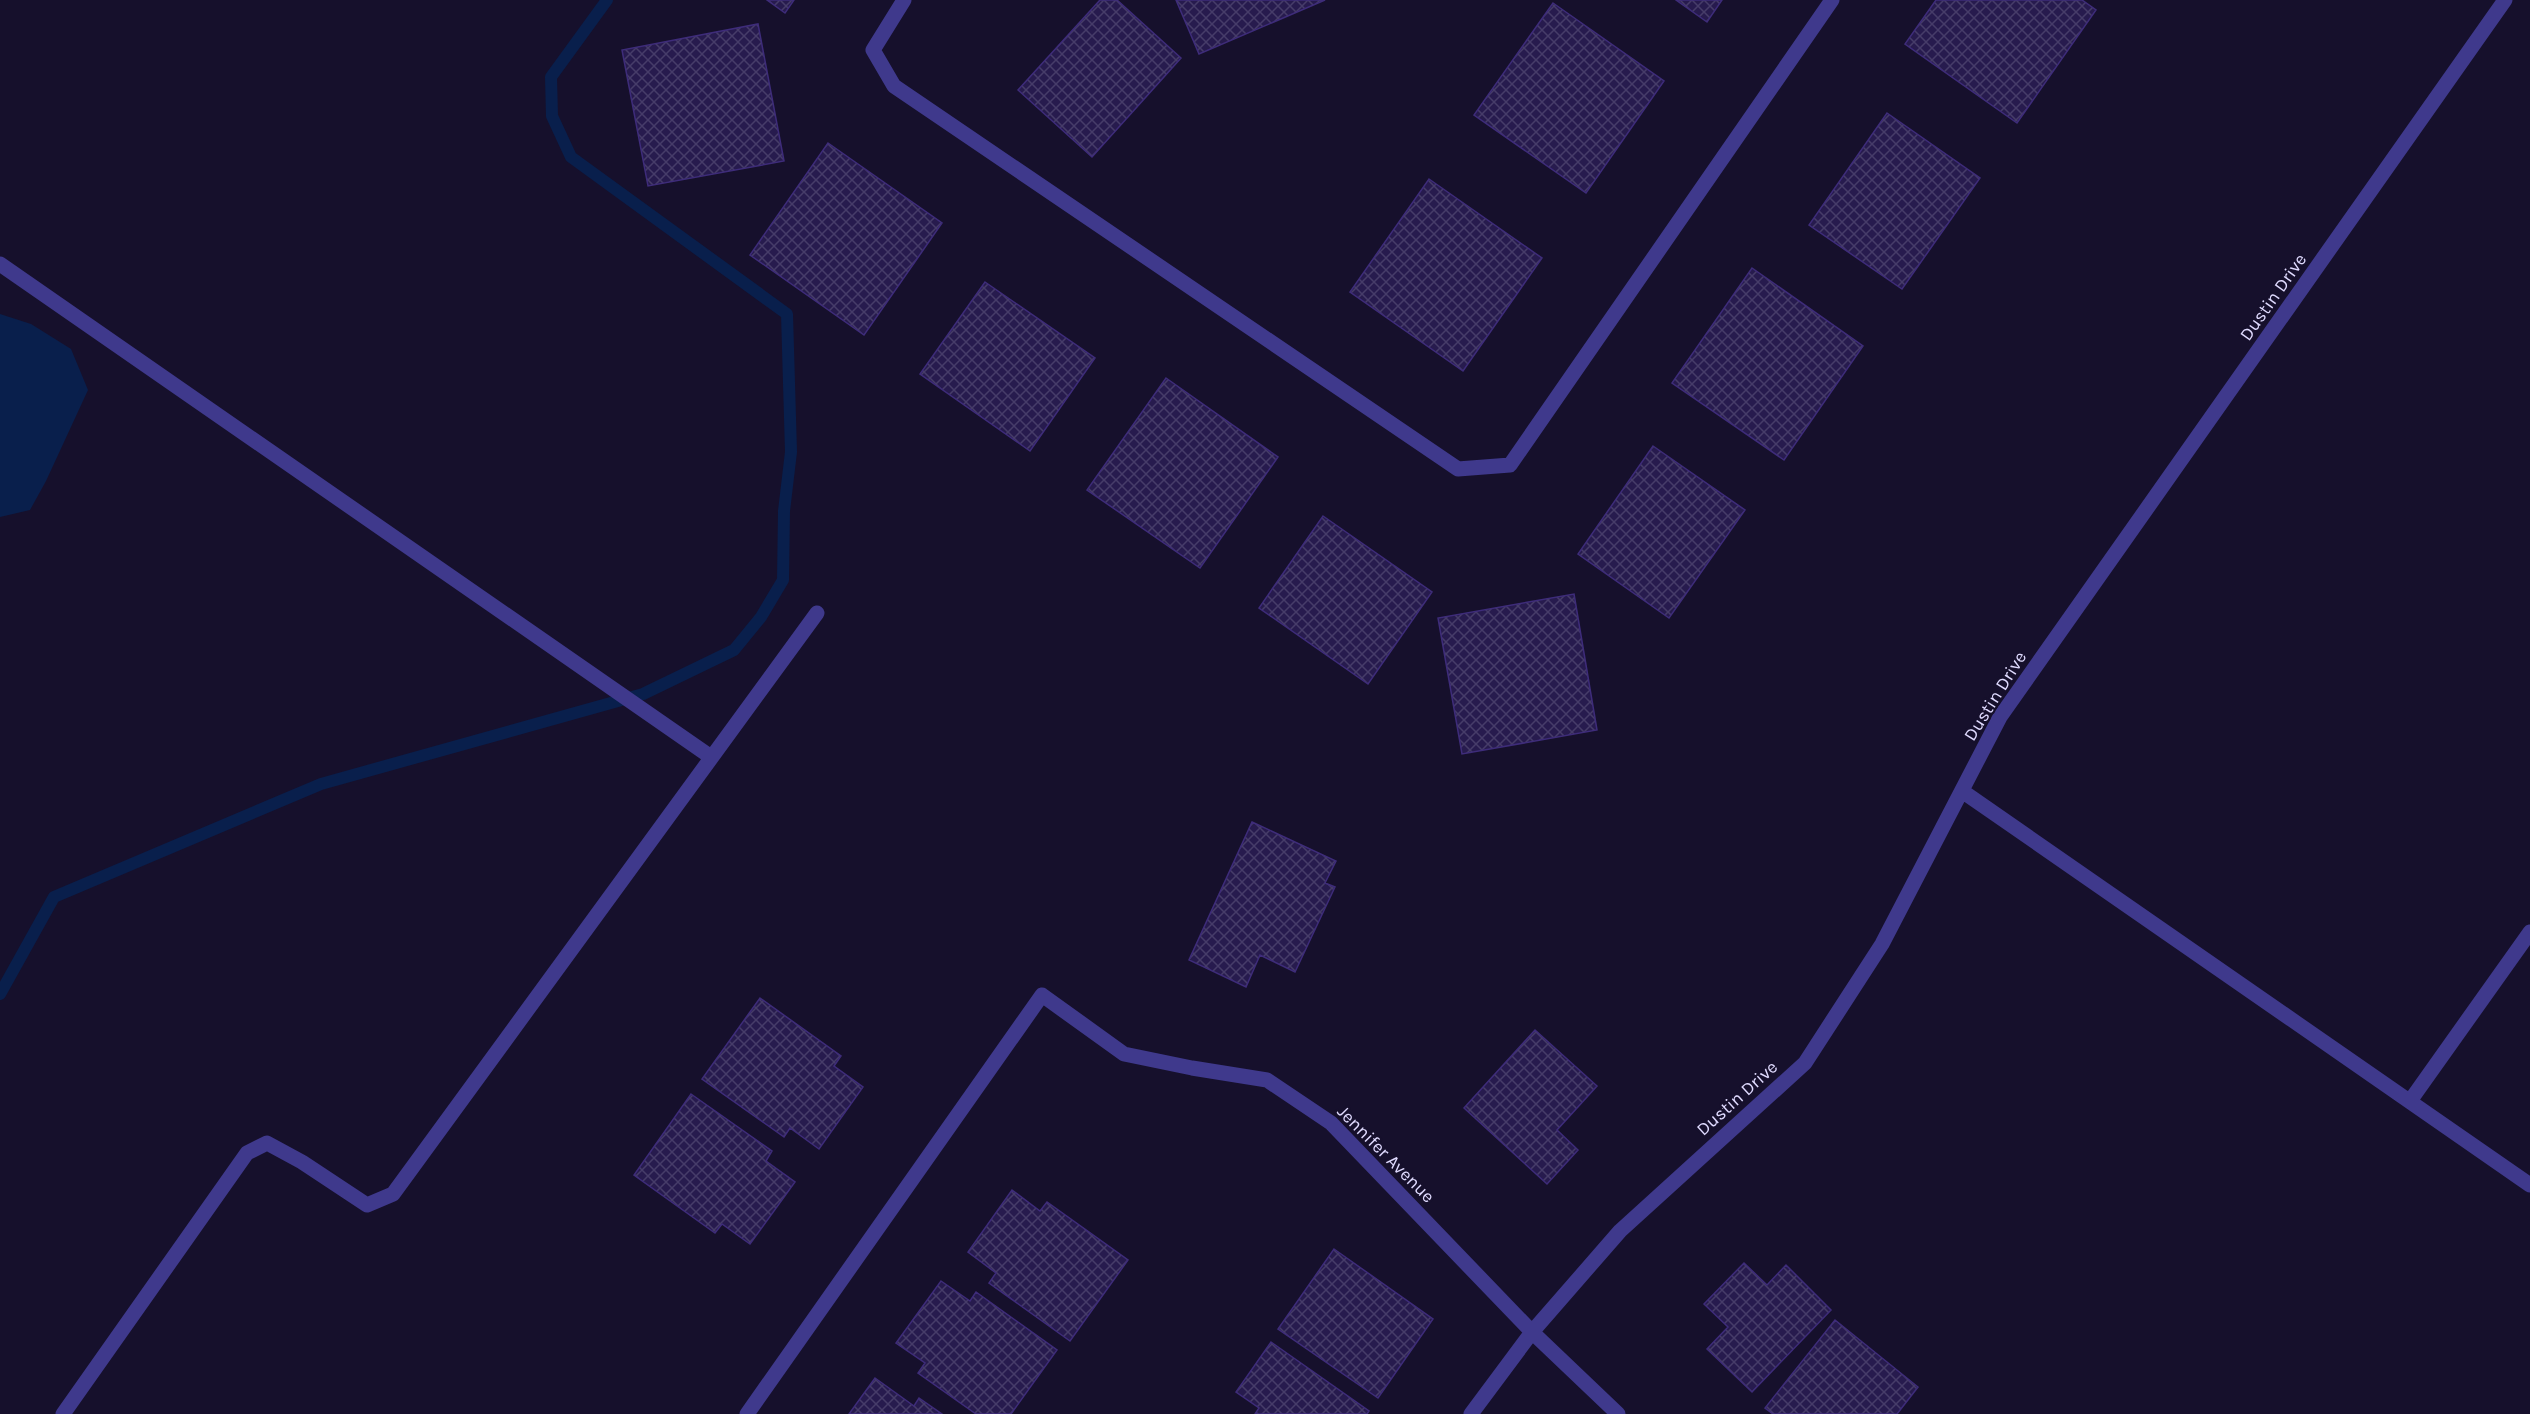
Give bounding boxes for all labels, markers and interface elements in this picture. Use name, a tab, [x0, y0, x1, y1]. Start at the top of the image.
street label: Dustin Drive	[2235, 249, 2311, 345]
street label: Dustin Drive	[1959, 647, 2031, 745]
street label: Dustin Drive	[1692, 1056, 1782, 1140]
street label: Jennifer Avenue	[1333, 1101, 1439, 1207]

